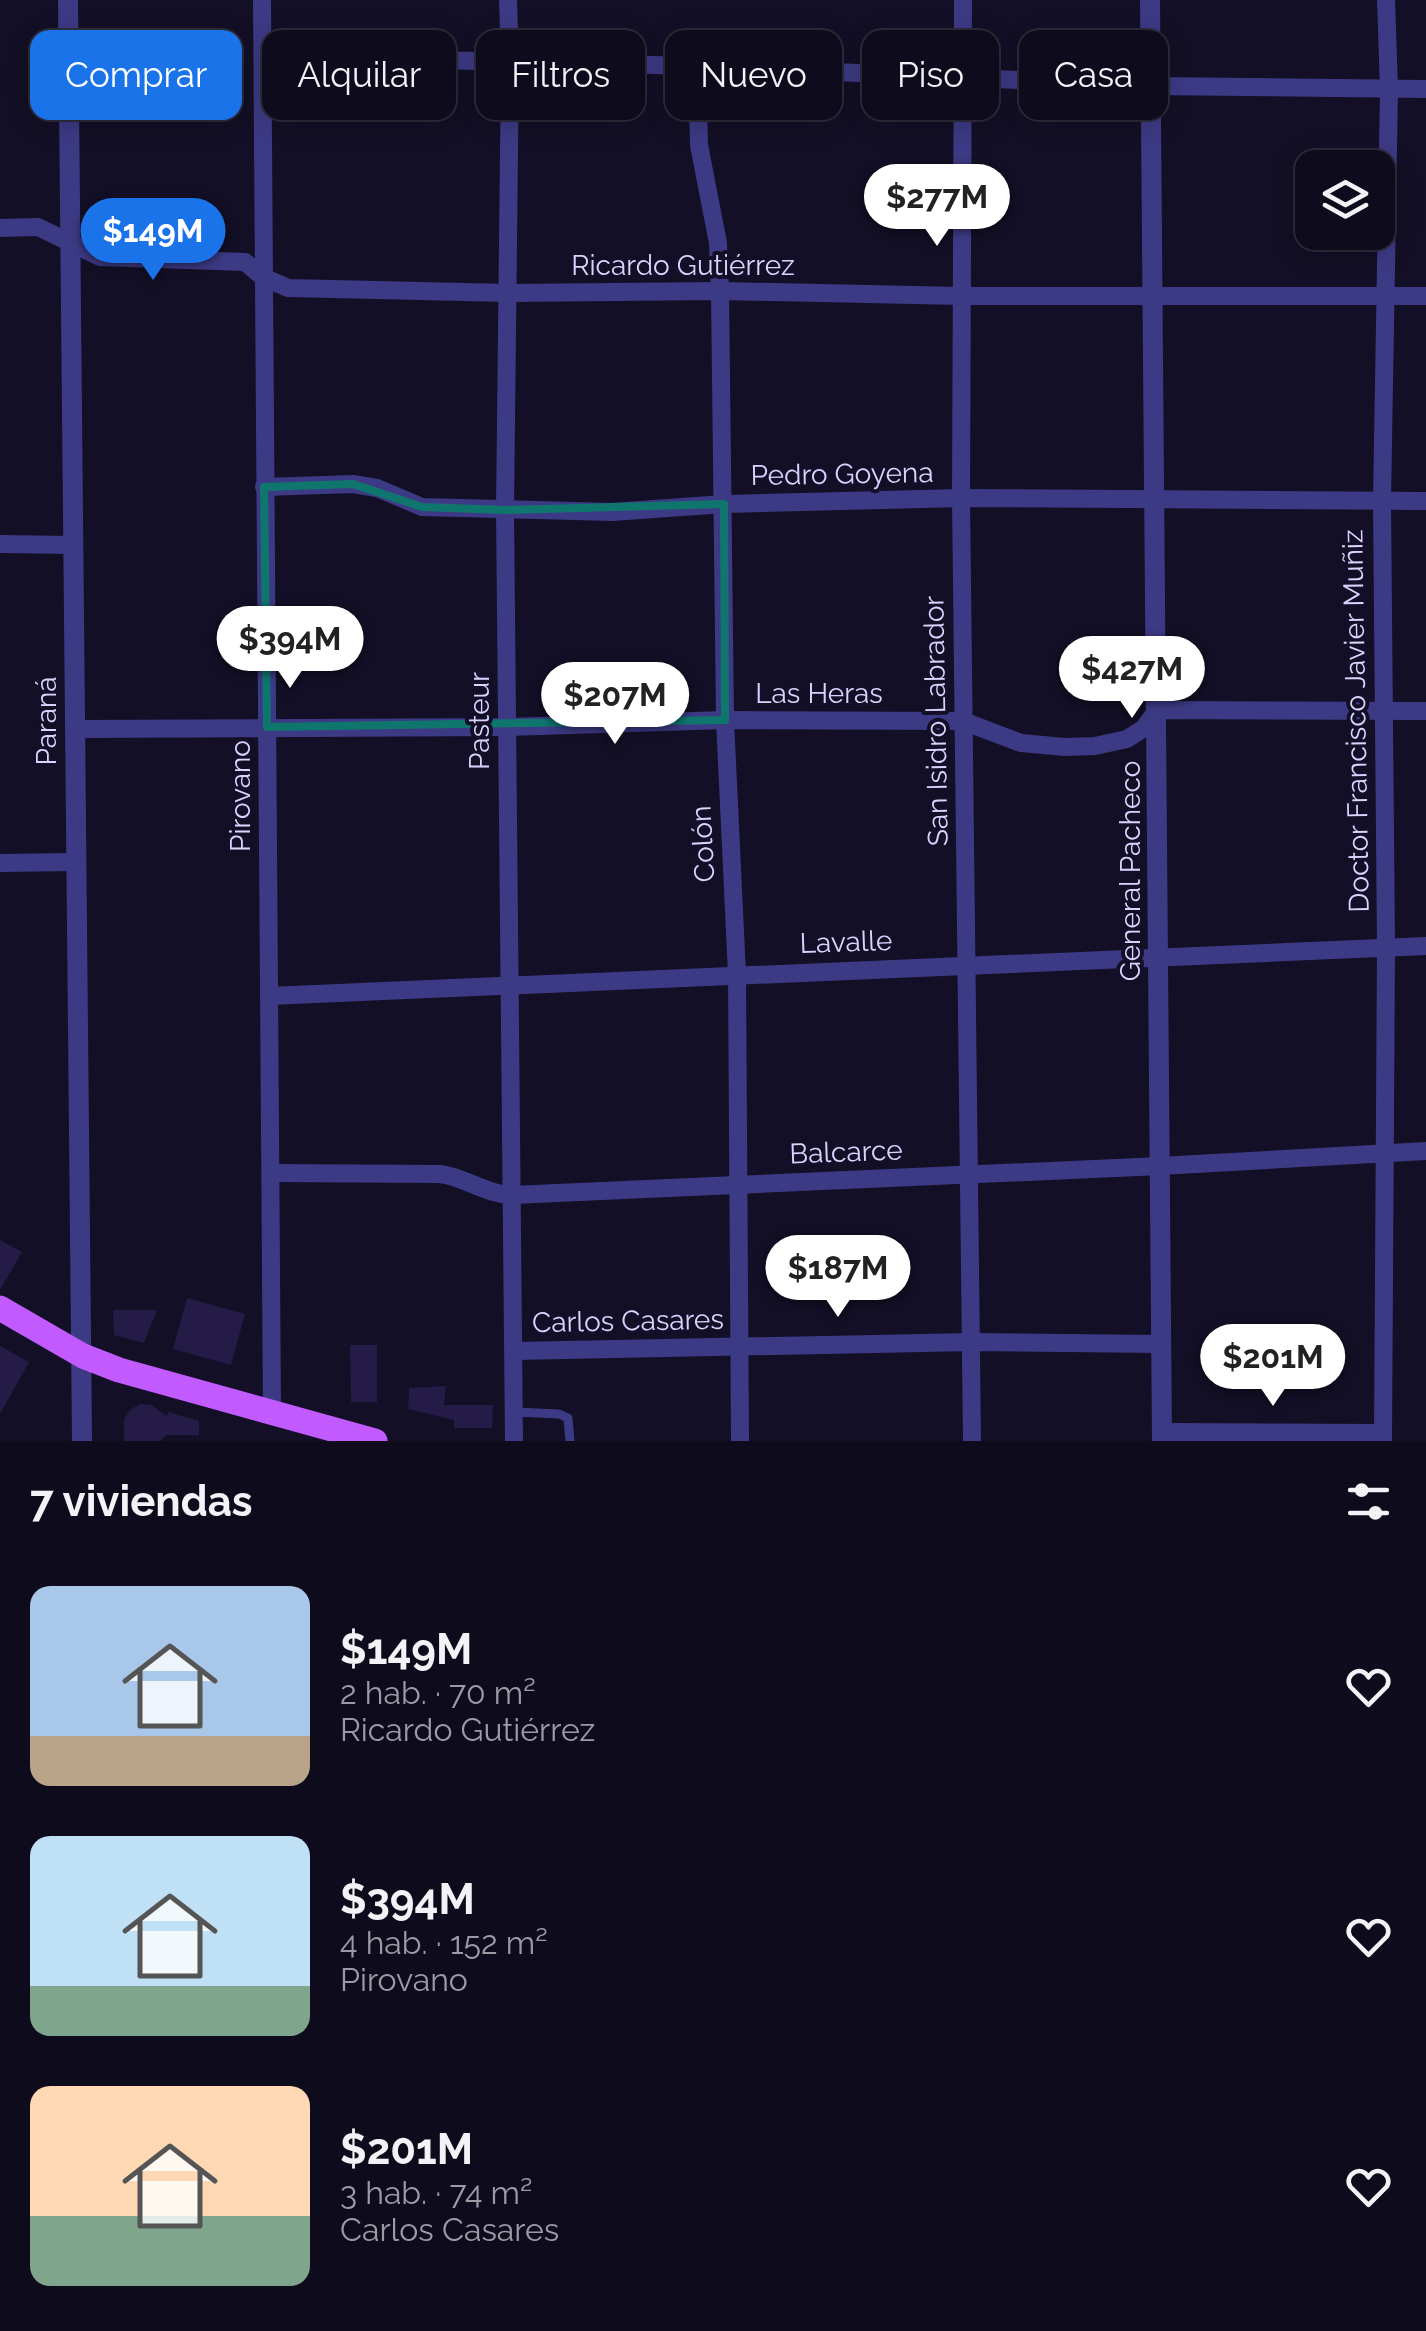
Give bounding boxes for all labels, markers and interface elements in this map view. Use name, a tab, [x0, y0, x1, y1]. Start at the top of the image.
chip: Comprar	[30, 30, 242, 120]
chip: Alquilar	[262, 30, 456, 120]
chip: Filtros	[476, 30, 645, 120]
chip: Nuevo	[665, 30, 842, 120]
chip: Piso	[862, 30, 999, 120]
chip: Casa	[1019, 30, 1168, 120]
map controls	[1295, 150, 1395, 250]
button: layers	[1295, 150, 1395, 250]
pin: $277M	[867, 164, 1007, 249]
text: $277M	[886, 178, 988, 215]
pin: $149M	[83, 198, 223, 283]
text: $149M	[103, 212, 203, 249]
street label: Ricardo Gutiérrez	[571, 249, 795, 282]
street label: Pedro Goyena	[750, 456, 934, 492]
street label: Doctor Francisco Javier Muñiz	[1336, 529, 1376, 913]
street label: San Isidro Labrador	[917, 595, 955, 847]
pin: $394M	[220, 606, 360, 691]
text: $394M	[239, 620, 341, 657]
pin: $427M	[1062, 636, 1202, 721]
text: $427M	[1081, 650, 1183, 687]
pin: $207M	[545, 662, 685, 747]
street label: Pasteur	[463, 672, 496, 770]
street label: Paraná	[30, 676, 63, 766]
text: $207M	[563, 676, 667, 713]
street label: Las Heras	[755, 677, 883, 710]
street label: Pirovano	[224, 740, 257, 852]
street label: General Pacheco	[1114, 761, 1147, 981]
street label: Colón	[685, 805, 721, 883]
street label: Lavalle	[799, 924, 893, 960]
street label: Balcarce	[789, 1134, 903, 1170]
pin: $187M	[768, 1235, 908, 1320]
text: $187M	[787, 1249, 889, 1286]
street label: Carlos Casares	[532, 1303, 724, 1339]
pin: $201M	[1203, 1324, 1343, 1409]
text: $201M	[1222, 1338, 1324, 1375]
icon: filters	[1341, 1474, 1396, 1529]
text: 7 viviendas	[30, 1477, 253, 1526]
text: $149M	[340, 1625, 472, 1674]
icon: home	[110, 1626, 230, 1746]
icon: heart	[1341, 1659, 1396, 1714]
text: 2 hab. · 70 m²	[340, 1674, 536, 1711]
text: Ricardo Gutiérrez	[340, 1711, 595, 1748]
text: $394M	[340, 1875, 475, 1924]
icon: home	[110, 1876, 230, 1996]
icon: heart	[1341, 1909, 1396, 1964]
text: 4 hab. · 152 m²	[340, 1924, 548, 1961]
text: Pirovano	[340, 1961, 468, 1998]
text: $201M	[340, 2125, 473, 2174]
icon: home	[110, 2126, 230, 2246]
icon: heart	[1341, 2159, 1396, 2214]
text: 3 hab. · 74 m²	[340, 2174, 532, 2211]
text: Carlos Casares	[340, 2211, 559, 2248]

